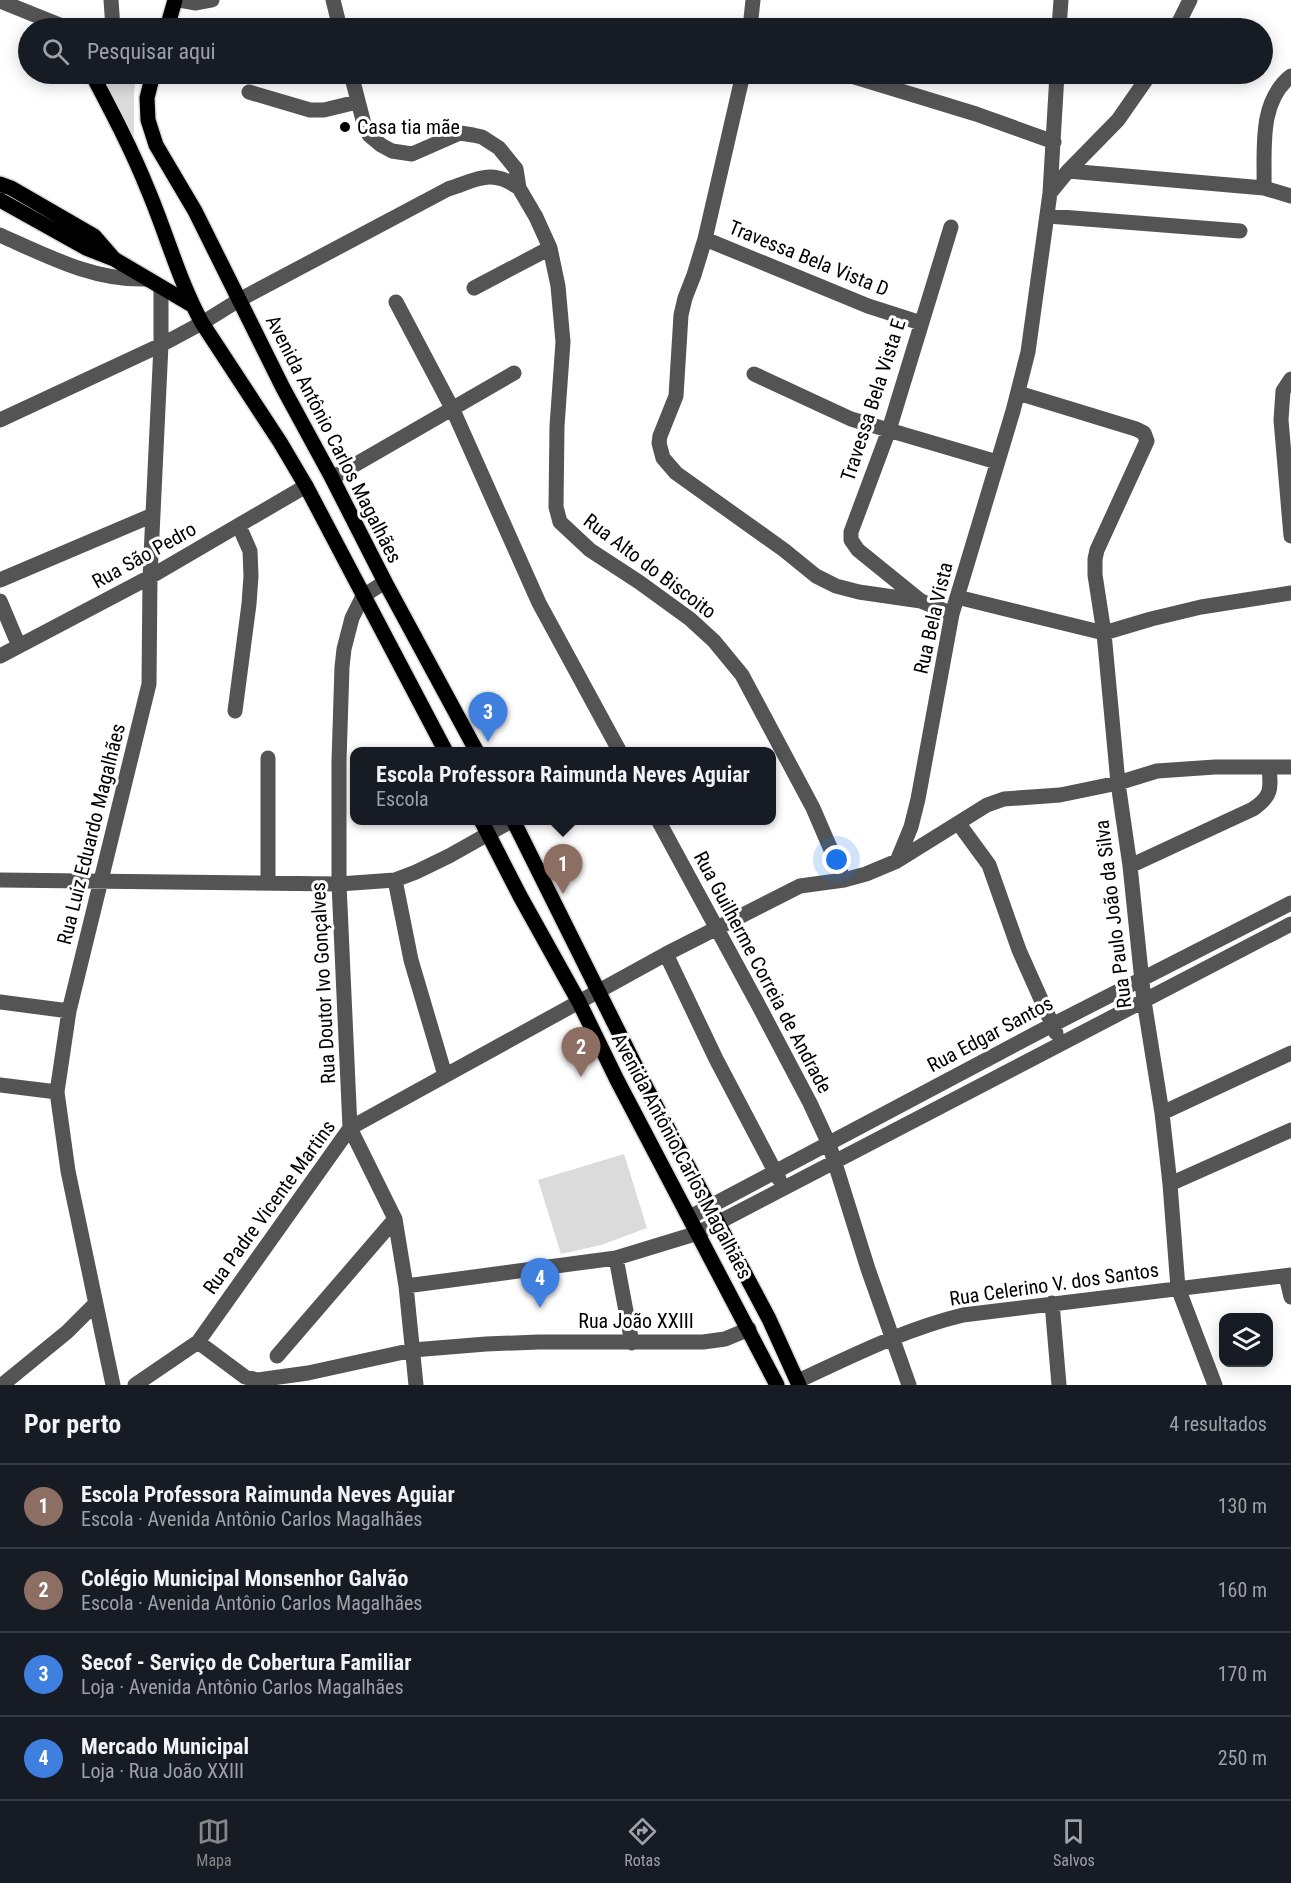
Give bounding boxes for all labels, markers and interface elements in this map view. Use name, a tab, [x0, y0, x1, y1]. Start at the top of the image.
search box	[18, 18, 1273, 84]
icon: search	[39, 35, 72, 68]
text: Pesquisar aqui	[87, 39, 216, 64]
place label: Casa tia mãe	[357, 115, 460, 139]
marker: Casa tia mãe	[338, 120, 352, 134]
street label: Travessa Bela Vista D	[725, 215, 893, 301]
street label: Avenida Antônio Carlos Magalhães	[261, 311, 407, 567]
street label: Travessa Bela Vista E	[835, 316, 911, 484]
street label: Rua Alto do Biscoito	[579, 508, 721, 624]
street label: Rua São Pedro	[88, 517, 200, 593]
street label: Rua Bela Vista	[908, 560, 958, 676]
pin: 3	[468, 692, 508, 742]
street label: Rua Luiz Eduardo Magalhães	[52, 721, 130, 947]
popup	[350, 747, 776, 825]
text: Escola Professora Raimunda Neves Aguiar	[376, 762, 750, 787]
text: Escola	[376, 787, 429, 811]
street label: Rua Paulo João da Silva	[1090, 819, 1136, 1009]
pin: 1	[544, 844, 582, 894]
your location	[822, 845, 851, 874]
street label: Rua Guilherme Correia de Andrade	[689, 847, 837, 1097]
street label: Rua Doutor Ivo Gonçalves	[306, 882, 340, 1084]
street label: Rua Edgar Santos	[923, 991, 1057, 1077]
pin: 2	[562, 1028, 600, 1077]
street label: Avenida Antônio Carlos Magalhães	[607, 1029, 757, 1283]
street label: Rua Padre Vicente Martins	[198, 1115, 340, 1299]
street label: Rua Celerino V. dos Santos	[948, 1257, 1160, 1311]
pin: 4	[520, 1258, 560, 1308]
street label: Rua João XXIII	[578, 1309, 694, 1333]
map controls	[1219, 1313, 1273, 1367]
button: layers	[1219, 1313, 1273, 1367]
text: Por perto	[24, 1409, 121, 1439]
text: 4 resultados	[1169, 1412, 1267, 1436]
text: Escola Professora Raimunda Neves Aguiar	[81, 1482, 455, 1507]
text: 1	[38, 1494, 49, 1518]
text: 130 m	[1218, 1494, 1267, 1518]
text: Escola · Avenida Antônio Carlos Magalhães	[81, 1507, 422, 1531]
text: Colégio Municipal Monsenhor Galvão	[81, 1566, 408, 1591]
text: 2	[38, 1578, 49, 1602]
text: 160 m	[1218, 1578, 1267, 1602]
text: Escola · Avenida Antônio Carlos Magalhães	[81, 1591, 422, 1615]
text: Secof - Serviço de Cobertura Familiar	[81, 1650, 411, 1675]
text: 3	[38, 1662, 49, 1686]
text: 170 m	[1218, 1662, 1267, 1686]
text: Loja · Avenida Antônio Carlos Magalhães	[81, 1675, 404, 1699]
text: Mercado Municipal	[81, 1734, 249, 1759]
text: 4	[38, 1746, 49, 1770]
text: 250 m	[1218, 1746, 1267, 1770]
text: Loja · Rua João XXIII	[81, 1759, 244, 1783]
tab: Mapa	[196, 1815, 232, 1870]
tab: Rotas	[624, 1815, 660, 1870]
tab: Salvos	[1053, 1815, 1095, 1870]

